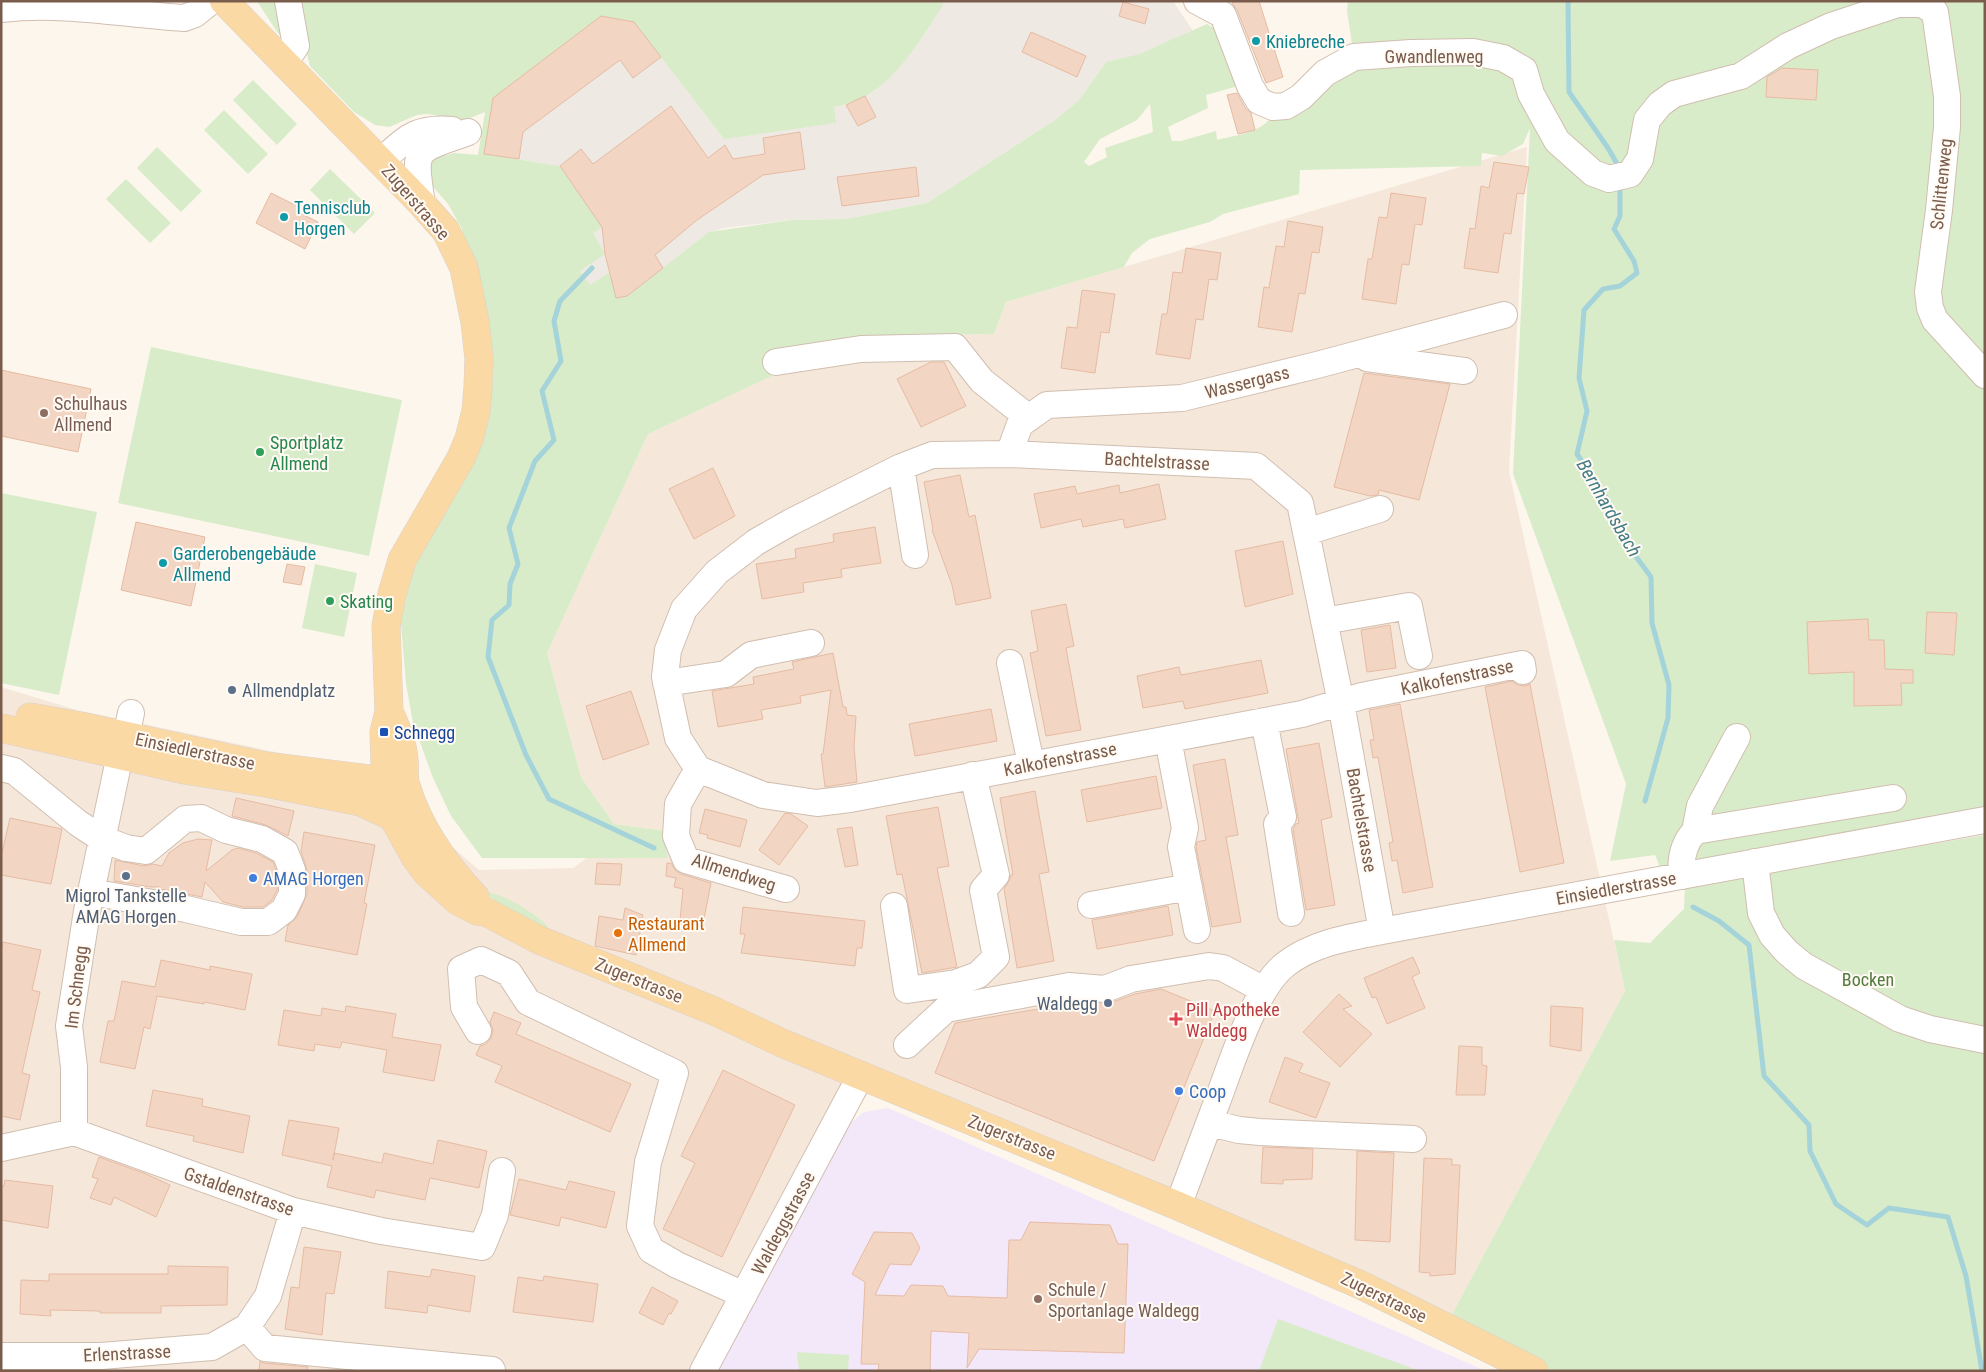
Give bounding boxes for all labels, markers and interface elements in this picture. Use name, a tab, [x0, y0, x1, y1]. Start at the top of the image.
place label: Kniebreche	[1266, 31, 1345, 52]
marker: Kniebreche	[1250, 35, 1262, 47]
street label: Gwandlenweg	[1385, 46, 1483, 67]
street label: Schlittenweg	[1926, 137, 1956, 231]
street label: Zugerstrasse	[378, 160, 454, 244]
place label: Tennisclub Horgen	[294, 197, 371, 239]
marker: Tennisclub Horgen	[278, 211, 290, 223]
street label: Wassergass	[1203, 361, 1291, 403]
place label: Schulhaus Allmend	[54, 393, 127, 435]
marker: Schulhaus Allmend	[38, 407, 50, 419]
place label: Sportplatz Allmend	[270, 432, 343, 474]
marker: Sportplatz Allmend	[254, 446, 266, 458]
street label: Bachtelstrasse	[1104, 448, 1210, 474]
water label: Bernhardsbach	[1572, 455, 1646, 561]
place label: Garderobengebäude Allmend	[173, 543, 316, 585]
marker: Garderobengebäude Allmend	[157, 557, 169, 569]
place label: Skating	[340, 591, 393, 612]
marker: Skating	[324, 595, 336, 607]
street label: Kalkofenstrasse	[1399, 655, 1515, 699]
place label: Allmendplatz	[242, 680, 335, 701]
marker: Allmendplatz	[226, 684, 238, 696]
place label: Schnegg	[394, 722, 455, 743]
marker: Schnegg	[378, 726, 390, 738]
street label: Einsiedlerstrasse	[133, 728, 257, 774]
street label: Kalkofenstrasse	[1002, 738, 1118, 780]
street label: Bachtelstrasse	[1342, 766, 1382, 874]
street label: Allmendweg	[689, 849, 779, 895]
street label: Einsiedlerstrasse	[1554, 867, 1678, 909]
place label: AMAG Horgen	[263, 868, 364, 889]
marker: Migrol Tankstelle AMAG Horgen	[120, 870, 132, 882]
marker: AMAG Horgen	[247, 872, 259, 884]
place label: Migrol Tankstelle AMAG Horgen	[65, 885, 187, 927]
place label: Restaurant Allmend	[628, 913, 705, 955]
marker: Restaurant Allmend	[612, 927, 624, 939]
street label: Im Schnegg	[60, 944, 92, 1030]
street label: Zugerstrasse	[592, 953, 686, 1007]
park label: Bocken	[1842, 969, 1894, 990]
place label: Waldegg	[1037, 993, 1098, 1014]
marker: Waldegg	[1102, 997, 1114, 1009]
place label: Pill Apotheke Waldegg	[1186, 999, 1280, 1041]
marker: Pill Apotheke Waldegg	[1170, 1013, 1182, 1025]
place label: Coop	[1189, 1081, 1226, 1102]
marker: Coop	[1173, 1085, 1185, 1097]
street label: Zugerstrasse	[965, 1110, 1059, 1164]
street label: Gstaldenstrasse	[181, 1162, 297, 1220]
street label: Waldeggstrasse	[747, 1168, 819, 1278]
street label: Zugerstrasse	[1338, 1267, 1430, 1327]
place label: Schule / Sportanlage Waldegg	[1048, 1279, 1199, 1321]
marker: Schule / Sportanlage Waldegg	[1032, 1293, 1044, 1305]
street label: Erlenstrasse	[83, 1340, 171, 1366]

